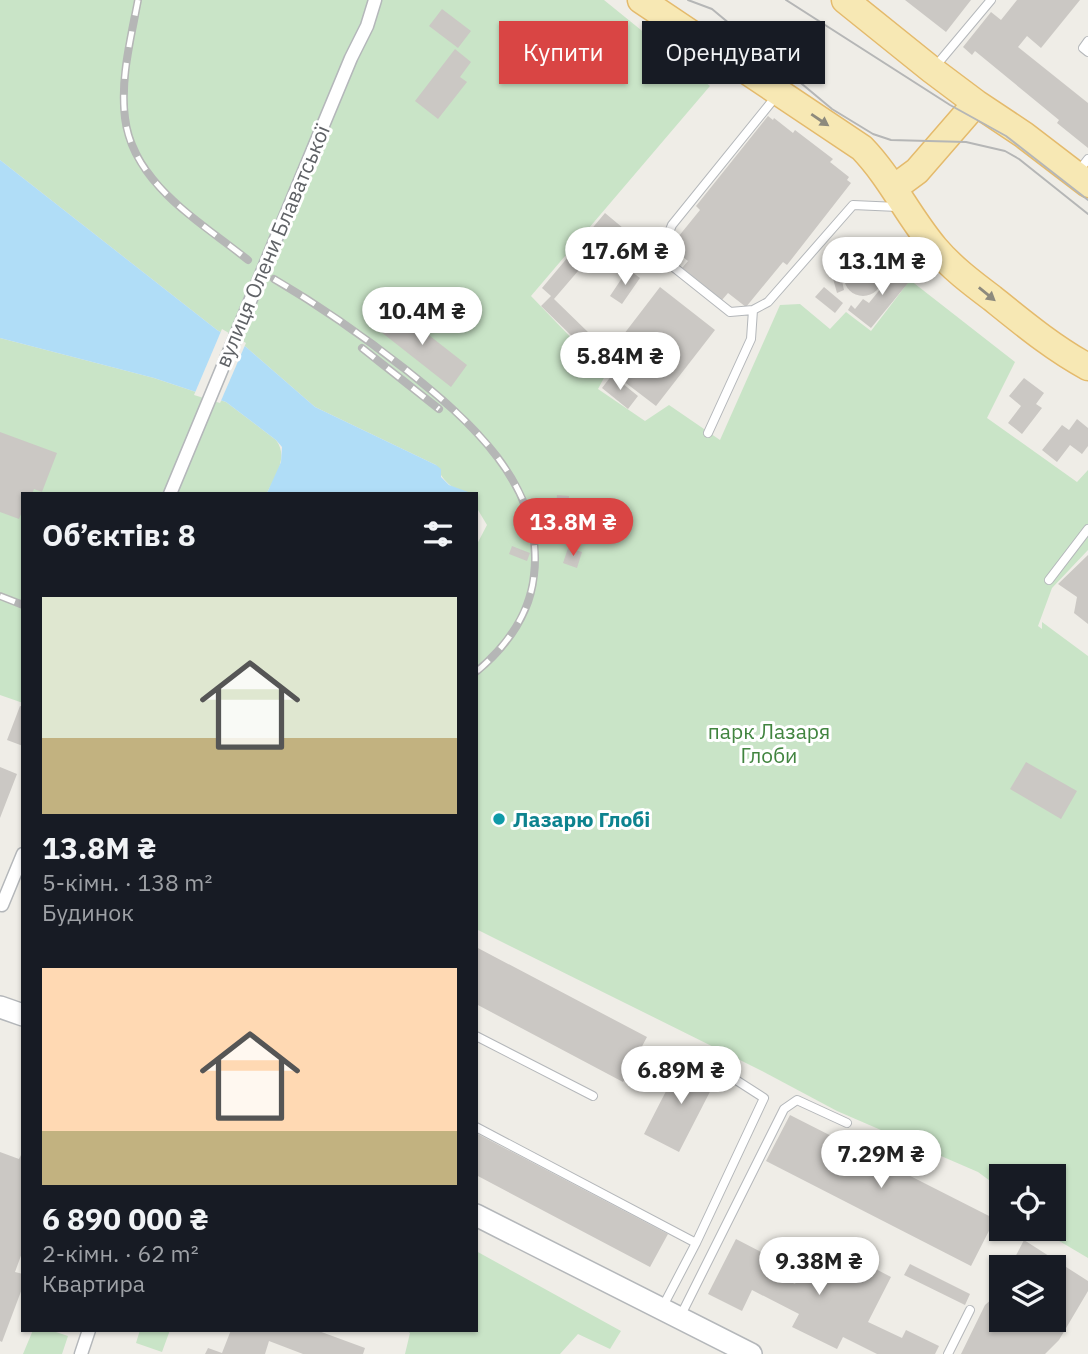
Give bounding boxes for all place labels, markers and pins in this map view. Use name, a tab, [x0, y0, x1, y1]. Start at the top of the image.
pin: 17.6M ₴	[560, 228, 690, 287]
pin: 13.1M ₴	[817, 238, 947, 297]
pin: 10.4M ₴	[357, 288, 487, 347]
pin: 5.84M ₴	[555, 332, 685, 392]
pin: 13.8M ₴	[508, 498, 638, 558]
place label: Лазарю Глобі	[513, 805, 650, 833]
marker: Лазарю Глобі	[491, 811, 507, 827]
pin: 6.89M ₴	[616, 1046, 746, 1106]
pin: 7.29M ₴	[816, 1130, 946, 1190]
pin: 9.38M ₴	[754, 1238, 884, 1297]

